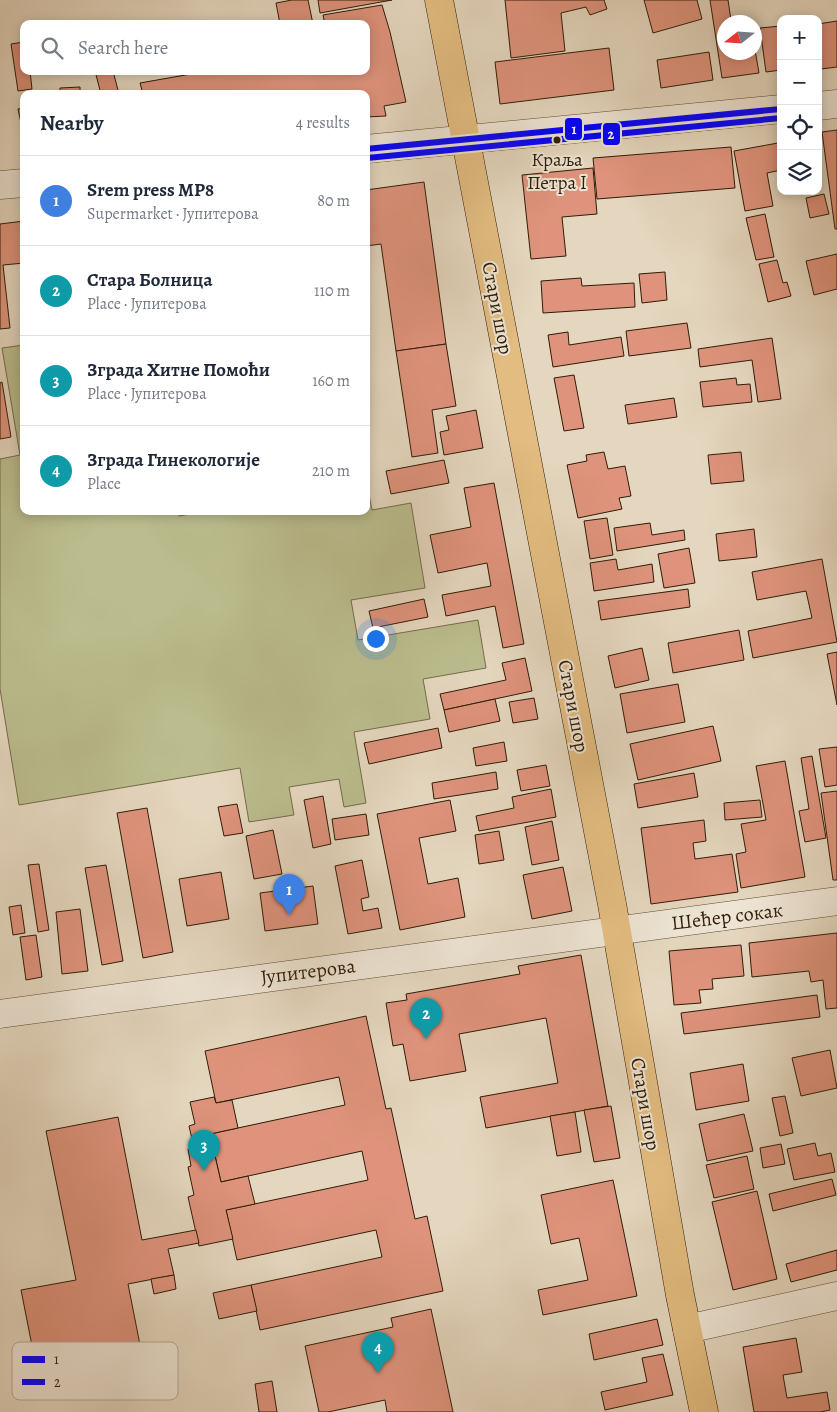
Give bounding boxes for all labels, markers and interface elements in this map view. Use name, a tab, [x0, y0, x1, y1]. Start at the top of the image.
north arrow	[717, 15, 762, 60]
map controls	[777, 15, 822, 195]
button: +	[777, 15, 822, 60]
search box	[20, 20, 370, 75]
icon: search	[38, 34, 66, 62]
text: Search here	[78, 35, 168, 61]
button: −	[777, 60, 822, 105]
button: locate	[777, 105, 822, 150]
text: Nearby	[40, 109, 103, 137]
text: 4 results	[296, 112, 350, 134]
line badge: 1	[564, 117, 583, 141]
text: 1	[571, 120, 577, 139]
line badge: 2	[602, 122, 621, 146]
text: 2	[608, 125, 615, 144]
marker: Краља Петра I	[552, 135, 562, 145]
place label: Краља Петра I	[527, 147, 587, 196]
button: layers	[777, 150, 822, 195]
text: Srem press MP8	[87, 177, 214, 203]
text: 1	[53, 190, 59, 212]
text: 80 m	[317, 190, 350, 212]
text: Supermarket · Јупитерова	[87, 203, 259, 225]
street label: Стари шор	[475, 259, 520, 357]
text: Стара Болница	[87, 267, 212, 293]
text: 2	[52, 280, 60, 302]
text: 110 m	[314, 280, 350, 302]
text: Place · Јупитерова	[87, 293, 207, 315]
text: Зграда Хитне Помоћи	[87, 357, 270, 383]
text: 3	[53, 370, 59, 392]
text: 160 m	[312, 370, 350, 392]
text: Place · Јупитерова	[87, 383, 207, 405]
text: Зграда Гинекологије	[87, 447, 260, 473]
text: 4	[52, 460, 60, 482]
text: 210 m	[312, 460, 350, 482]
text: Place	[87, 473, 121, 495]
your location	[363, 626, 389, 652]
street label: Стари шор	[551, 657, 596, 755]
pin: 1	[273, 874, 305, 915]
street label: Шећер сокак	[670, 896, 784, 937]
street label: Јупитерова	[259, 952, 358, 991]
pin: 2	[410, 998, 442, 1039]
street label: Стари шор	[624, 1056, 667, 1153]
pin: 3	[188, 1130, 220, 1171]
pin: 4	[362, 1332, 394, 1373]
legend	[12, 1342, 178, 1400]
text: 1	[54, 1350, 59, 1369]
text: 2	[54, 1373, 61, 1392]

